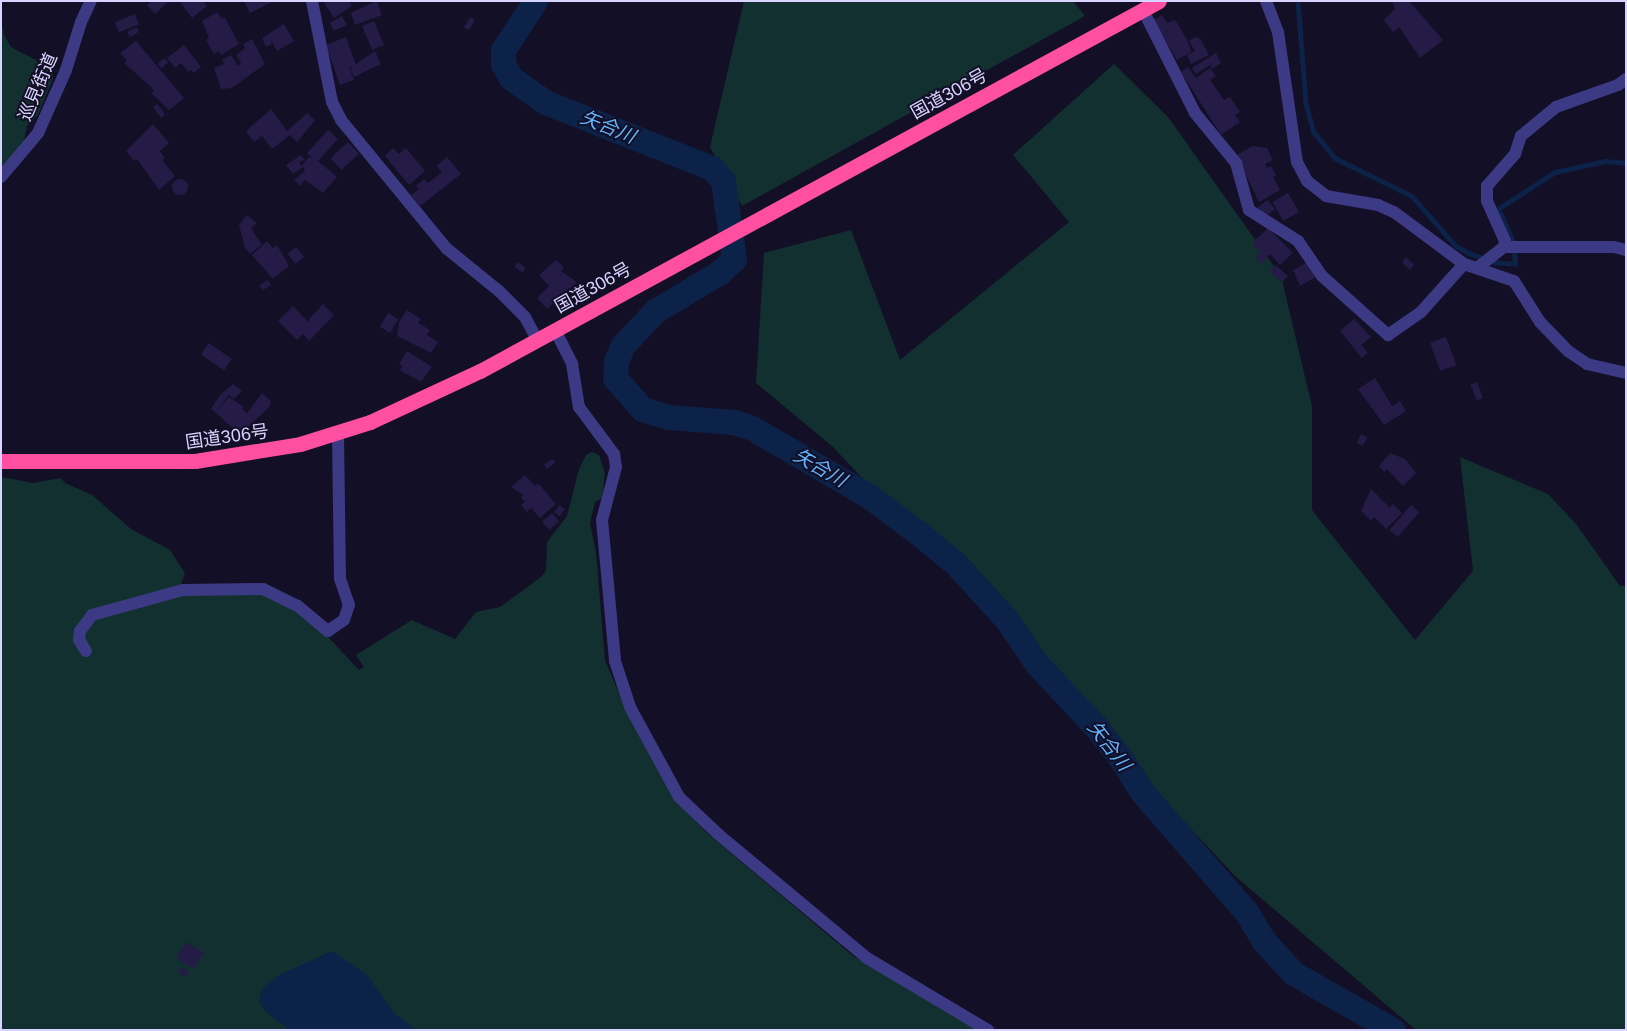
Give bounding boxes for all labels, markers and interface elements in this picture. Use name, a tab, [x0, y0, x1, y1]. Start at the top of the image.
street label: 巡見街道	[14, 50, 62, 124]
street label: 国道306号	[907, 64, 991, 124]
water label: 矢合川	[577, 106, 639, 148]
street label: 国道306号	[551, 258, 635, 318]
street label: 国道306号	[184, 420, 270, 454]
water label: 矢合川	[790, 444, 850, 492]
water label: 矢合川	[1082, 717, 1136, 775]

